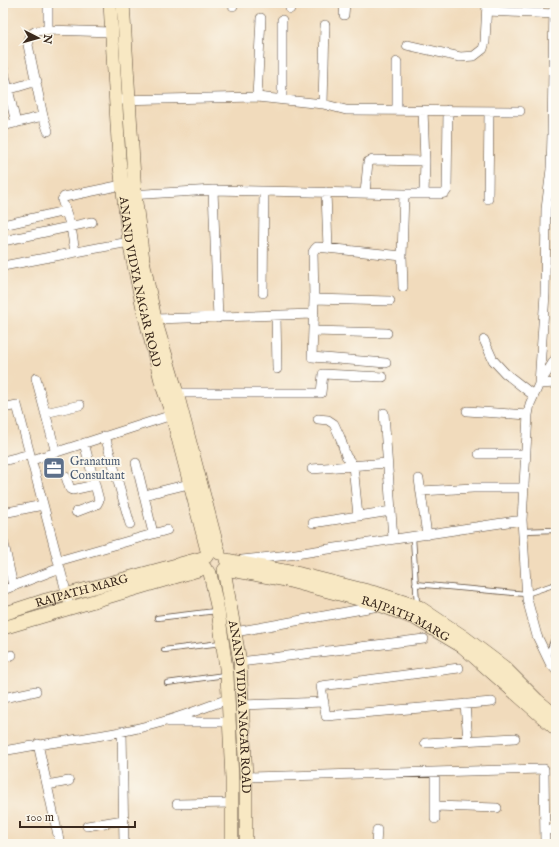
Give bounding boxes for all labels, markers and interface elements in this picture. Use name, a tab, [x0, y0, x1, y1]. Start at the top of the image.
north arrow	[18, 18, 58, 58]
text: N	[39, 32, 55, 45]
street label: ANAND VIDYA NAGAR ROAD	[116, 195, 164, 369]
place label: Granatum Consultant	[70, 454, 125, 483]
office icon: Granatum Consultant	[41, 455, 67, 481]
street label: RAJPATH MARG	[33, 571, 130, 611]
street label: RAJPATH MARG	[360, 593, 453, 646]
street label: ANAND VIDYA NAGAR ROAD	[225, 618, 253, 794]
scale bar	[20, 803, 135, 829]
text: 100 m	[26, 810, 54, 825]

